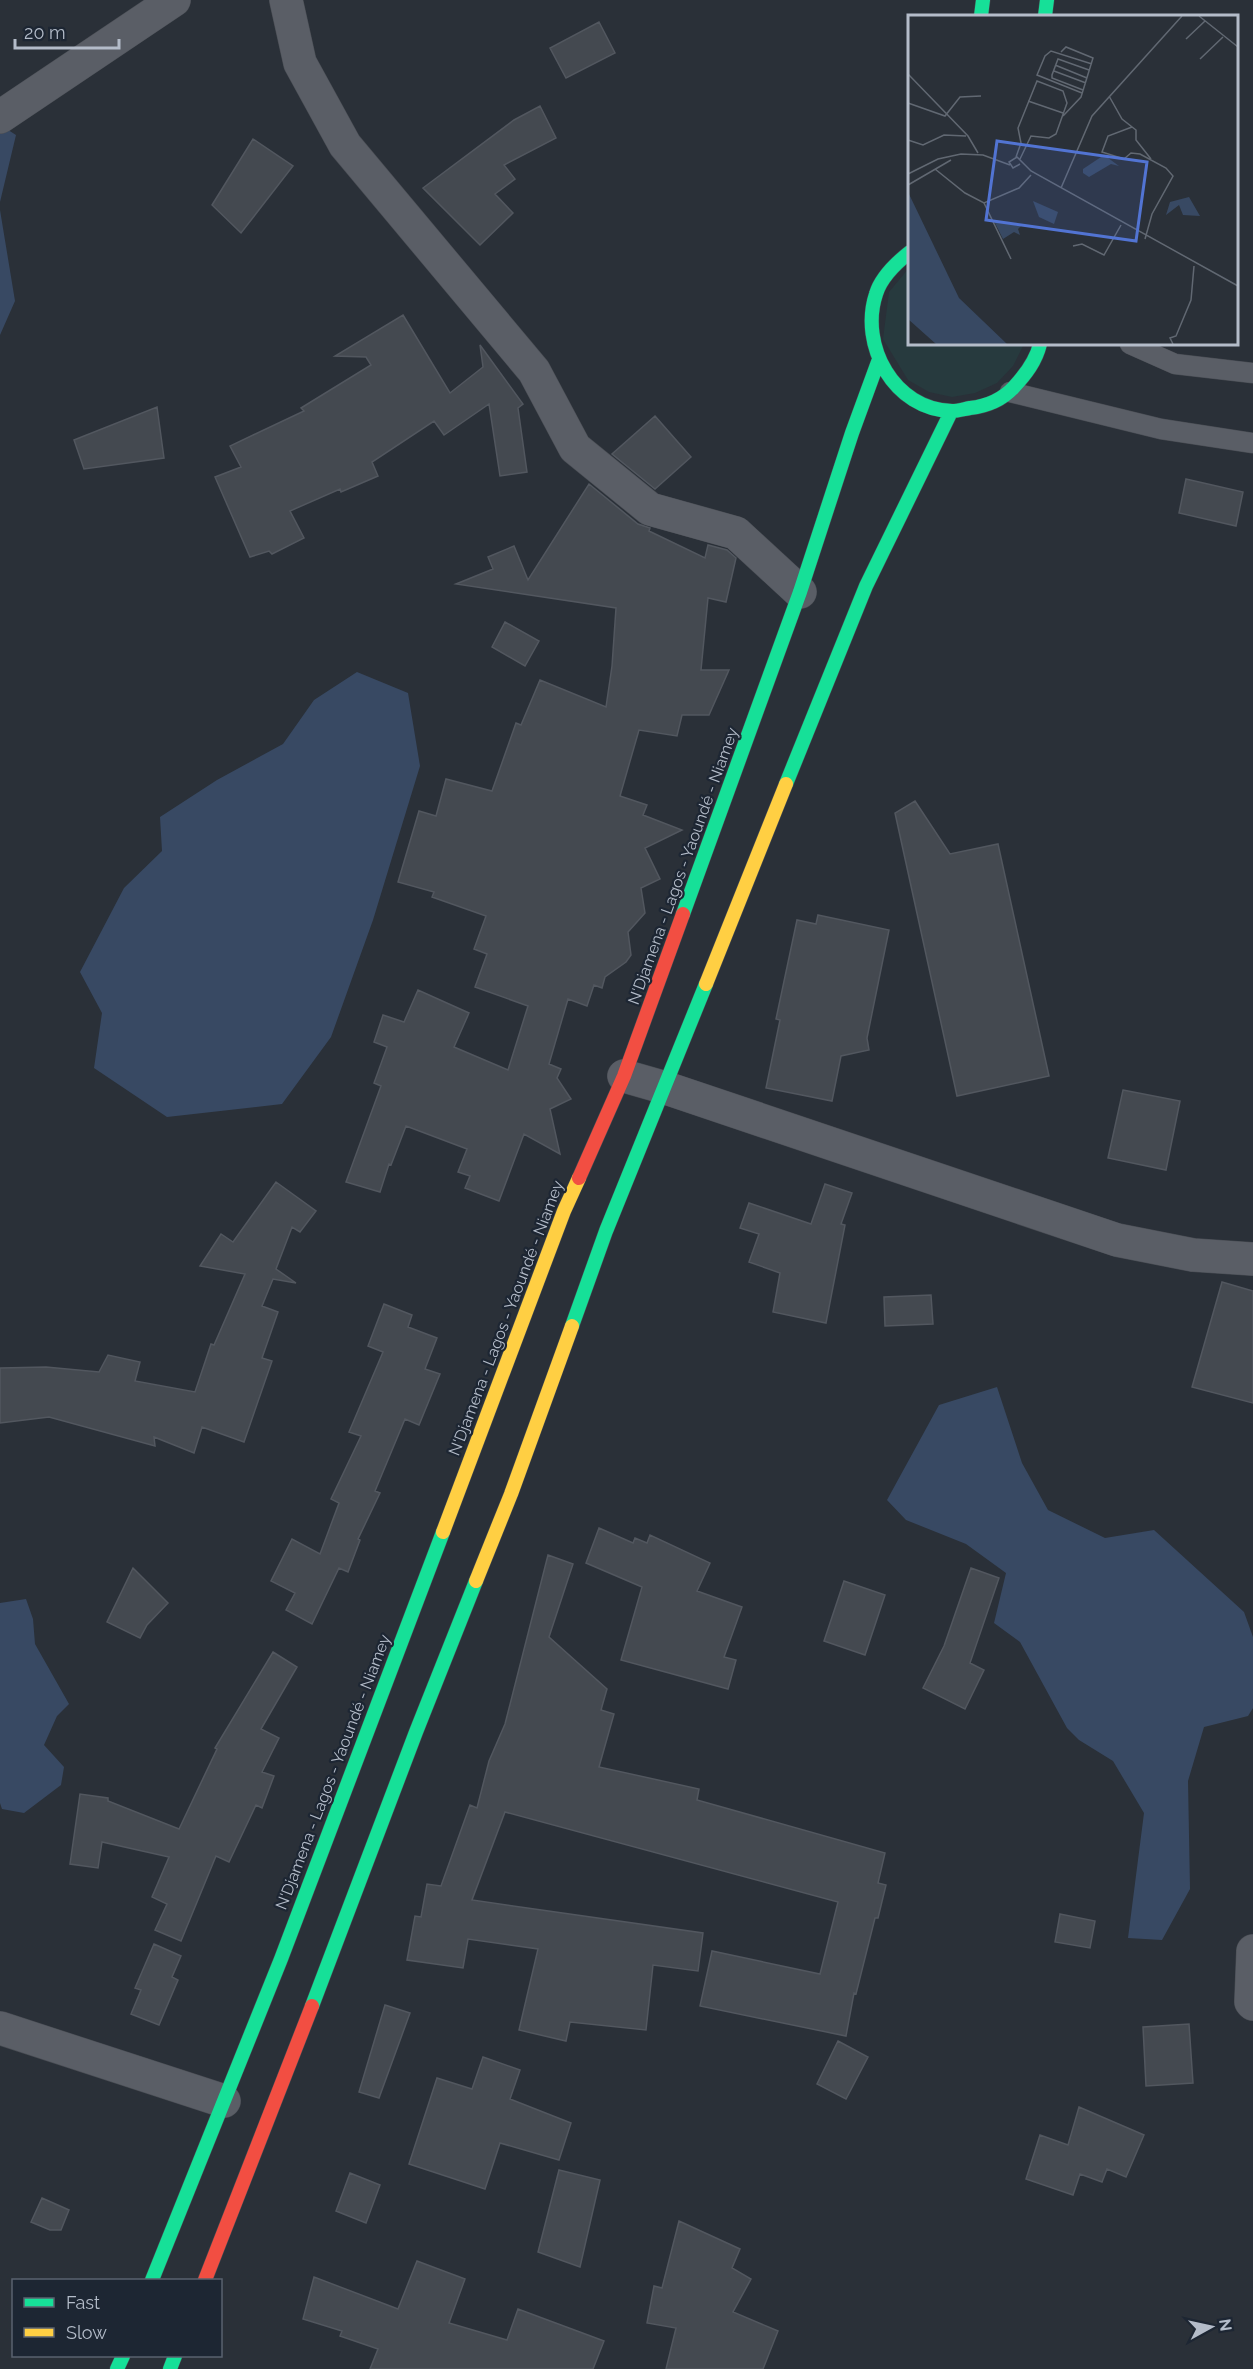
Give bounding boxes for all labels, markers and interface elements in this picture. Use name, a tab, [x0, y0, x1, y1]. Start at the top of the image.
scale bar	[15, 12, 118, 50]
inset map	[908, 15, 1238, 345]
text: 20 m	[24, 22, 66, 43]
street label: N'Djamena - Lagos - Yaoundé - Niamey	[624, 725, 742, 1007]
street label: N'Djamena - Lagos - Yaoundé - Niamey	[445, 1177, 568, 1458]
street label: N'Djamena - Lagos - Yaoundé - Niamey	[272, 1631, 395, 1912]
legend	[12, 2279, 222, 2357]
text: Fast	[66, 2292, 100, 2313]
north arrow	[1181, 2297, 1241, 2357]
text: N	[1215, 2318, 1236, 2332]
text: Slow	[66, 2322, 107, 2343]

